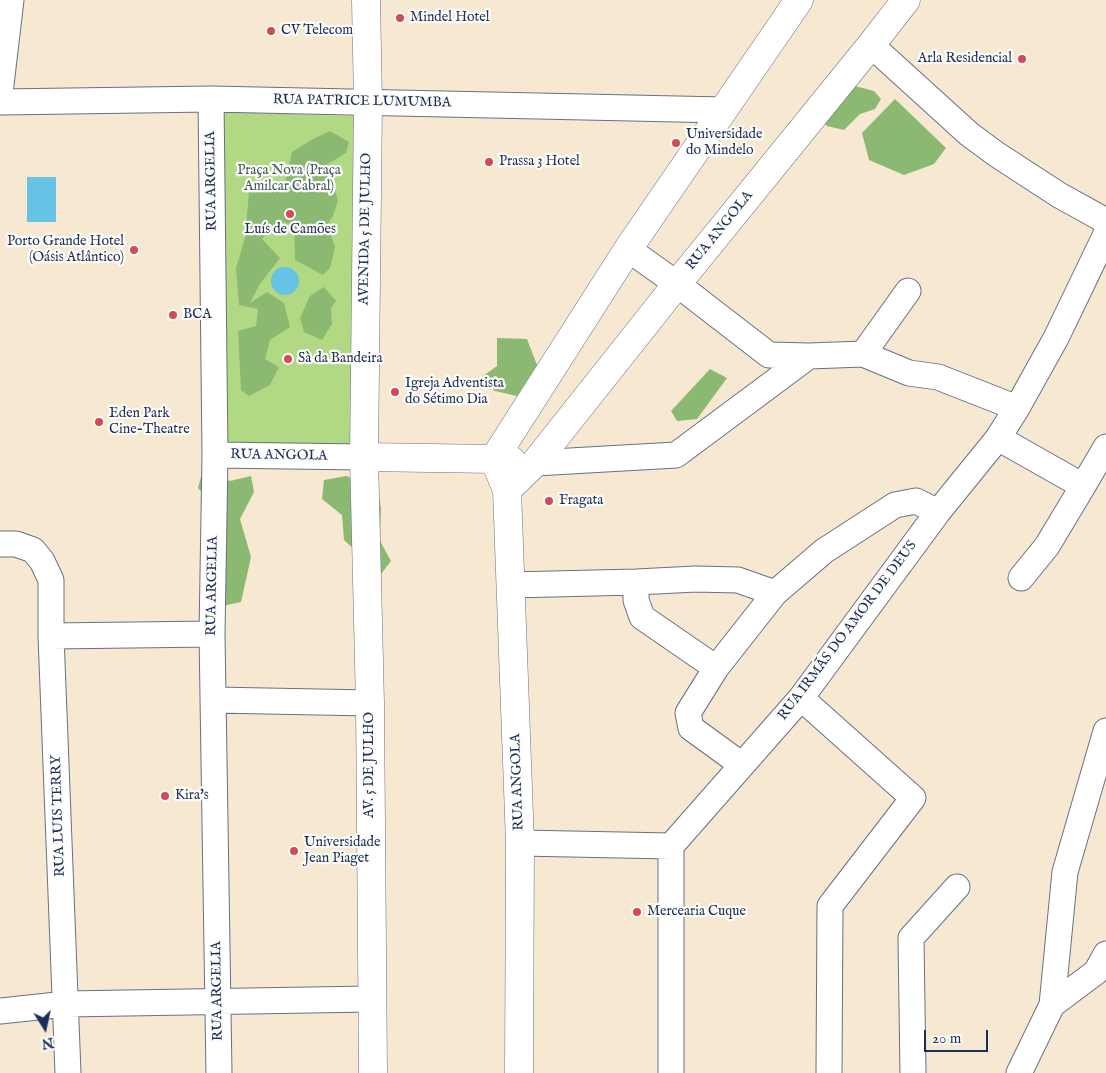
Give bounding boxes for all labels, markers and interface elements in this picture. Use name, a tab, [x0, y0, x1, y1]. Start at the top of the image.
place label: Mindel Hotel	[410, 10, 490, 26]
marker: Mindel Hotel	[394, 12, 406, 24]
place label: CV Telecom	[281, 23, 353, 39]
marker: CV Telecom	[265, 25, 277, 37]
place label: Arla Residencial	[918, 51, 1012, 67]
marker: Arla Residencial	[1016, 53, 1028, 65]
street label: RUA PATRICE LUMUMBA	[273, 92, 451, 112]
place label: Universidade do Mindelo	[686, 127, 762, 160]
street label: RUA ARGELIA	[203, 131, 221, 231]
marker: Universidade do Mindelo	[670, 137, 682, 149]
street label: AVENIDA 5 DE JULHO	[356, 153, 376, 305]
place label: Prassa 3 Hotel	[499, 154, 580, 170]
marker: Prassa 3 Hotel	[483, 156, 495, 168]
park label: Praça Nova (Praça Amilcar Cabral)	[237, 163, 341, 196]
street label: RUA ANGOLA	[683, 188, 757, 274]
marker: Luís de Camões	[284, 208, 296, 220]
place label: Luís de Camões	[244, 222, 336, 238]
place label: Porto Grande Hotel (Oásis Atlântico)	[7, 234, 124, 266]
marker: Porto Grande Hotel (Oásis Atlântico)	[128, 244, 140, 256]
place label: BCA	[183, 307, 212, 323]
marker: BCA	[167, 309, 179, 321]
place label: Sà da Bandeira	[298, 351, 382, 367]
marker: Sà da Bandeira	[282, 353, 294, 365]
place label: Igreja Adventista do Sétimo Dia	[405, 376, 504, 408]
marker: Igreja Adventista do Sétimo Dia	[389, 386, 401, 398]
place label: Eden Park Cine-Theatre	[109, 406, 190, 438]
marker: Eden Park Cine-Theatre	[93, 416, 105, 428]
street label: RUA ANGOLA	[230, 447, 328, 465]
place label: Fragata	[559, 493, 603, 509]
marker: Fragata	[543, 495, 555, 507]
street label: RUA ARGELIA	[204, 536, 222, 636]
street label: RUA IRMÃS DO AMOR DE DEUS	[775, 538, 921, 724]
street label: AV. 5 DE JULHO	[362, 712, 378, 818]
street label: RUA ANGOLA	[508, 733, 528, 831]
street label: RUA LUIS TERRY	[48, 755, 70, 877]
place label: Kira's	[175, 788, 209, 804]
marker: Kira's	[159, 790, 171, 802]
place label: Universidade Jean Piaget	[304, 835, 380, 868]
marker: Universidade Jean Piaget	[288, 845, 300, 857]
place label: Mercearia Cuque	[647, 904, 746, 920]
marker: Mercearia Cuque	[631, 906, 643, 918]
street label: RUA ARGELIA	[209, 941, 227, 1041]
north arrow	[20, 1003, 70, 1053]
scale bar	[926, 1020, 990, 1052]
text: 20 m	[932, 1029, 961, 1048]
text: N	[40, 1033, 55, 1053]

